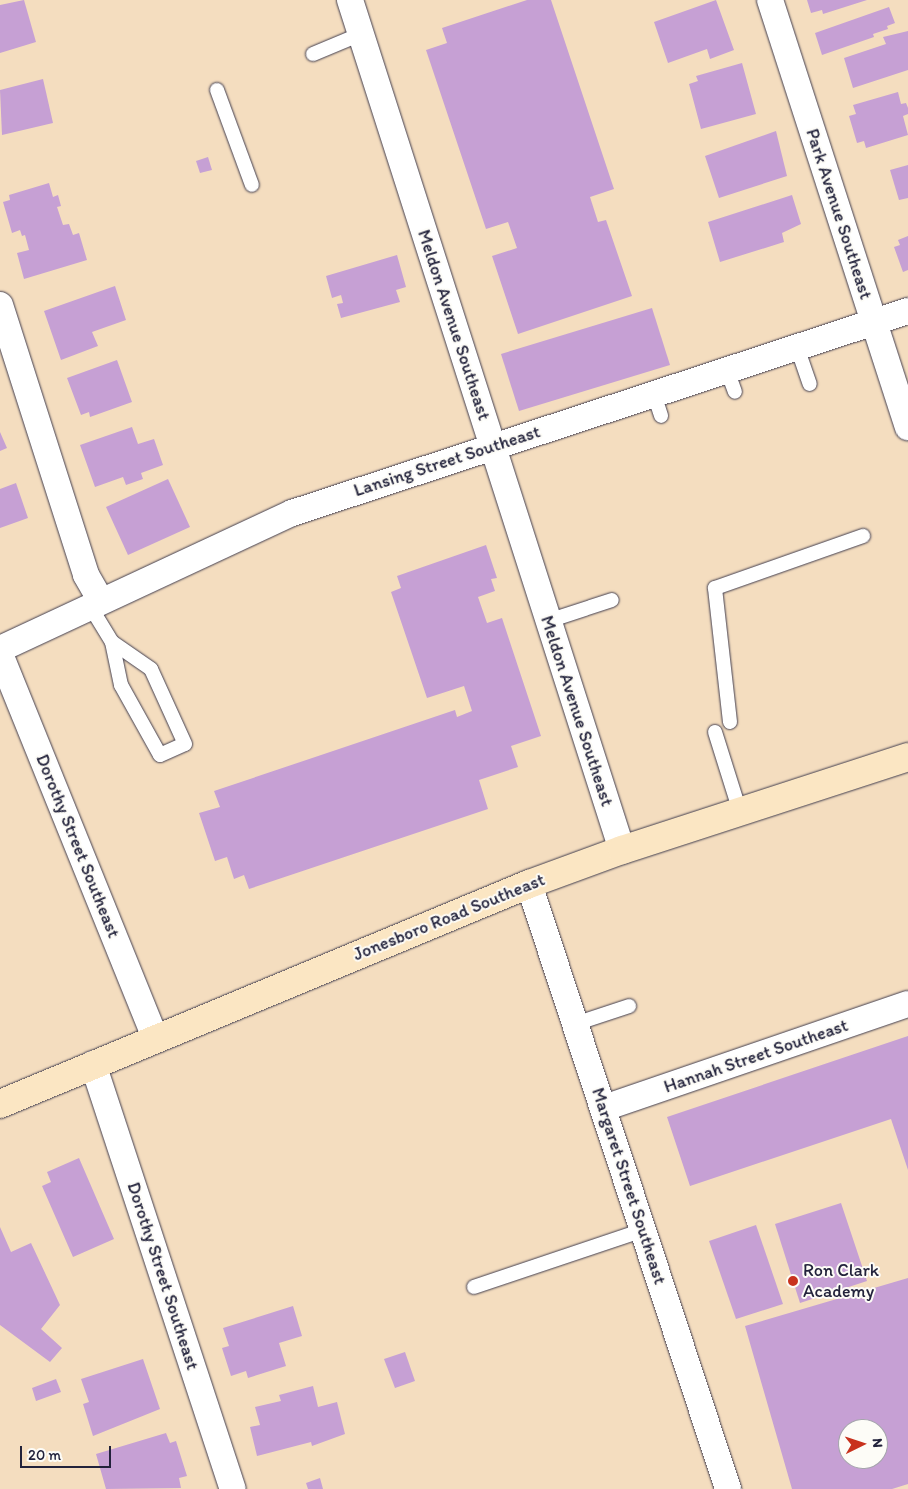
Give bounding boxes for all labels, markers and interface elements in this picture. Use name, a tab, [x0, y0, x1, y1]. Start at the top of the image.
street label: Park Avenue Southeast	[801, 126, 877, 302]
street label: Meldon Avenue Southeast	[413, 227, 495, 423]
street label: Lansing Street Southeast	[351, 421, 543, 501]
street label: Meldon Avenue Southeast	[536, 613, 618, 809]
street label: Dorothy Street Southeast	[31, 751, 125, 941]
street label: Jonesboro Road Southeast	[350, 869, 548, 965]
street label: Hannah Street Southeast	[661, 1014, 851, 1098]
street label: Margaret Street Southeast	[587, 1085, 671, 1287]
street label: Dorothy Street Southeast	[122, 1180, 204, 1372]
place label: Ron Clark Academy	[803, 1260, 879, 1302]
marker: Ron Clark Academy	[787, 1275, 799, 1287]
north arrow	[838, 1419, 888, 1469]
scale bar	[22, 1436, 114, 1468]
text: N	[869, 1438, 886, 1448]
text: 20 m	[28, 1446, 61, 1464]

